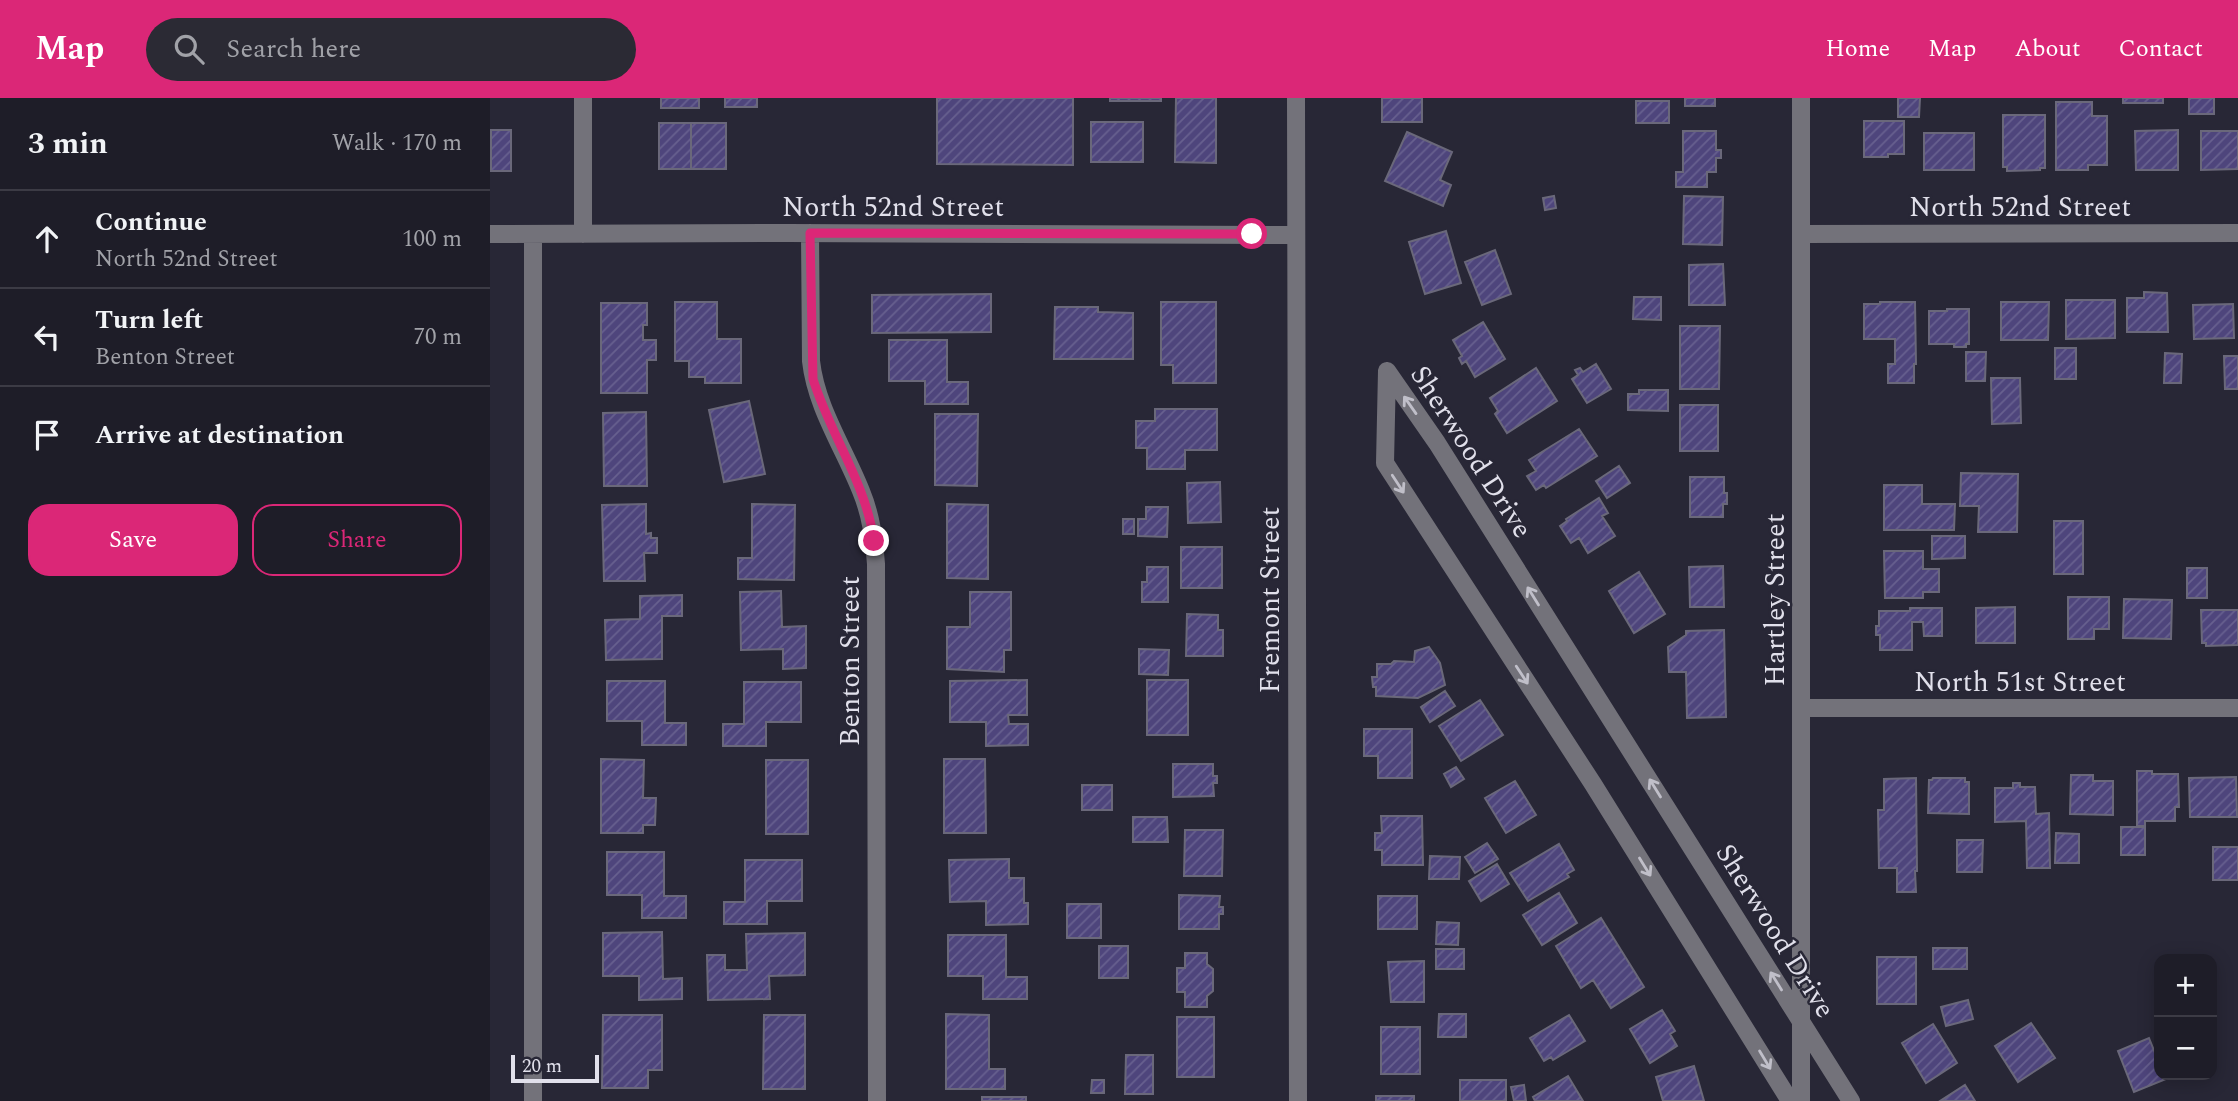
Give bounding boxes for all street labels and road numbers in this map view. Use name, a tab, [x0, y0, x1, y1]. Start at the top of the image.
street label: North 52nd Street	[782, 186, 1004, 229]
street label: North 52nd Street	[1909, 186, 2131, 229]
street label: Sherwood Drive	[1399, 357, 1543, 547]
street label: Fremont Street	[1249, 506, 1292, 693]
street label: Hartley Street	[1754, 513, 1797, 687]
street label: Benton Street	[829, 576, 872, 746]
street label: North 51st Street	[1914, 661, 2126, 704]
street label: Sherwood Drive	[1704, 835, 1846, 1027]

